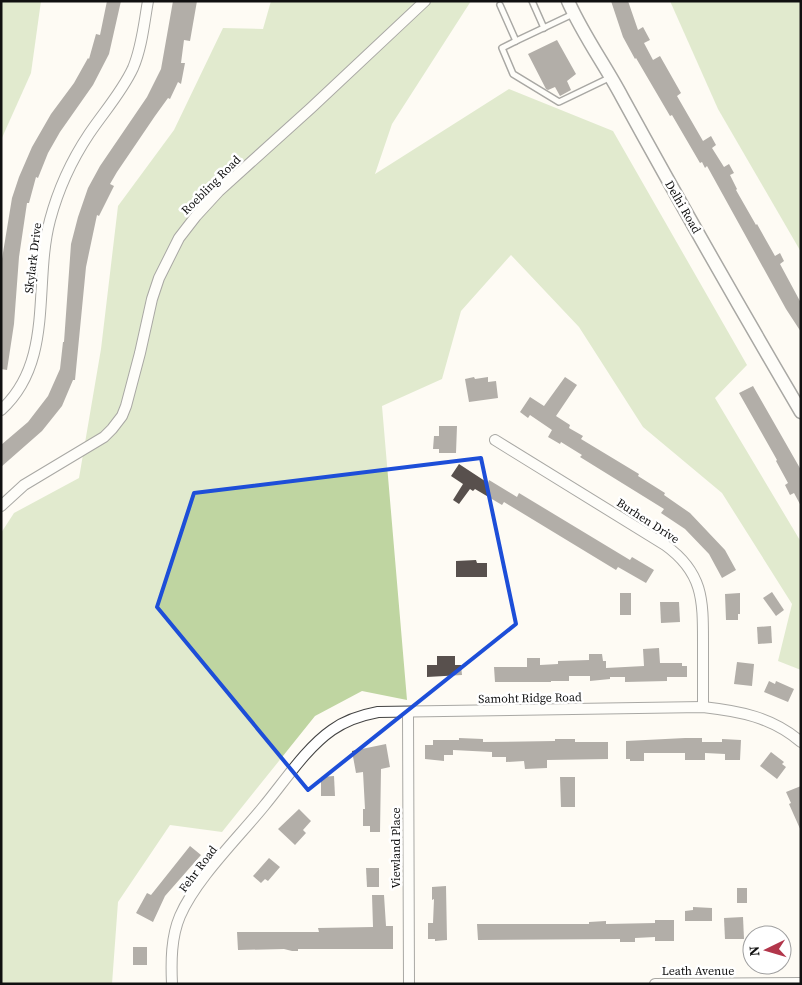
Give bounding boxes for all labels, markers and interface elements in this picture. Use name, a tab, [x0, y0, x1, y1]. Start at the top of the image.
street label: Roebling Road	[178, 152, 244, 218]
street label: Delhi Road	[661, 178, 705, 237]
street label: Skylark Drive	[21, 222, 45, 294]
street label: Burhen Drive	[614, 495, 682, 547]
street label: Samoht Ridge Road	[478, 689, 582, 707]
street label: Viewland Place	[388, 807, 404, 889]
street label: Fehr Road	[175, 842, 221, 896]
north arrow	[742, 925, 792, 975]
text: N	[744, 945, 764, 957]
street label: Leath Avenue	[662, 963, 734, 979]

